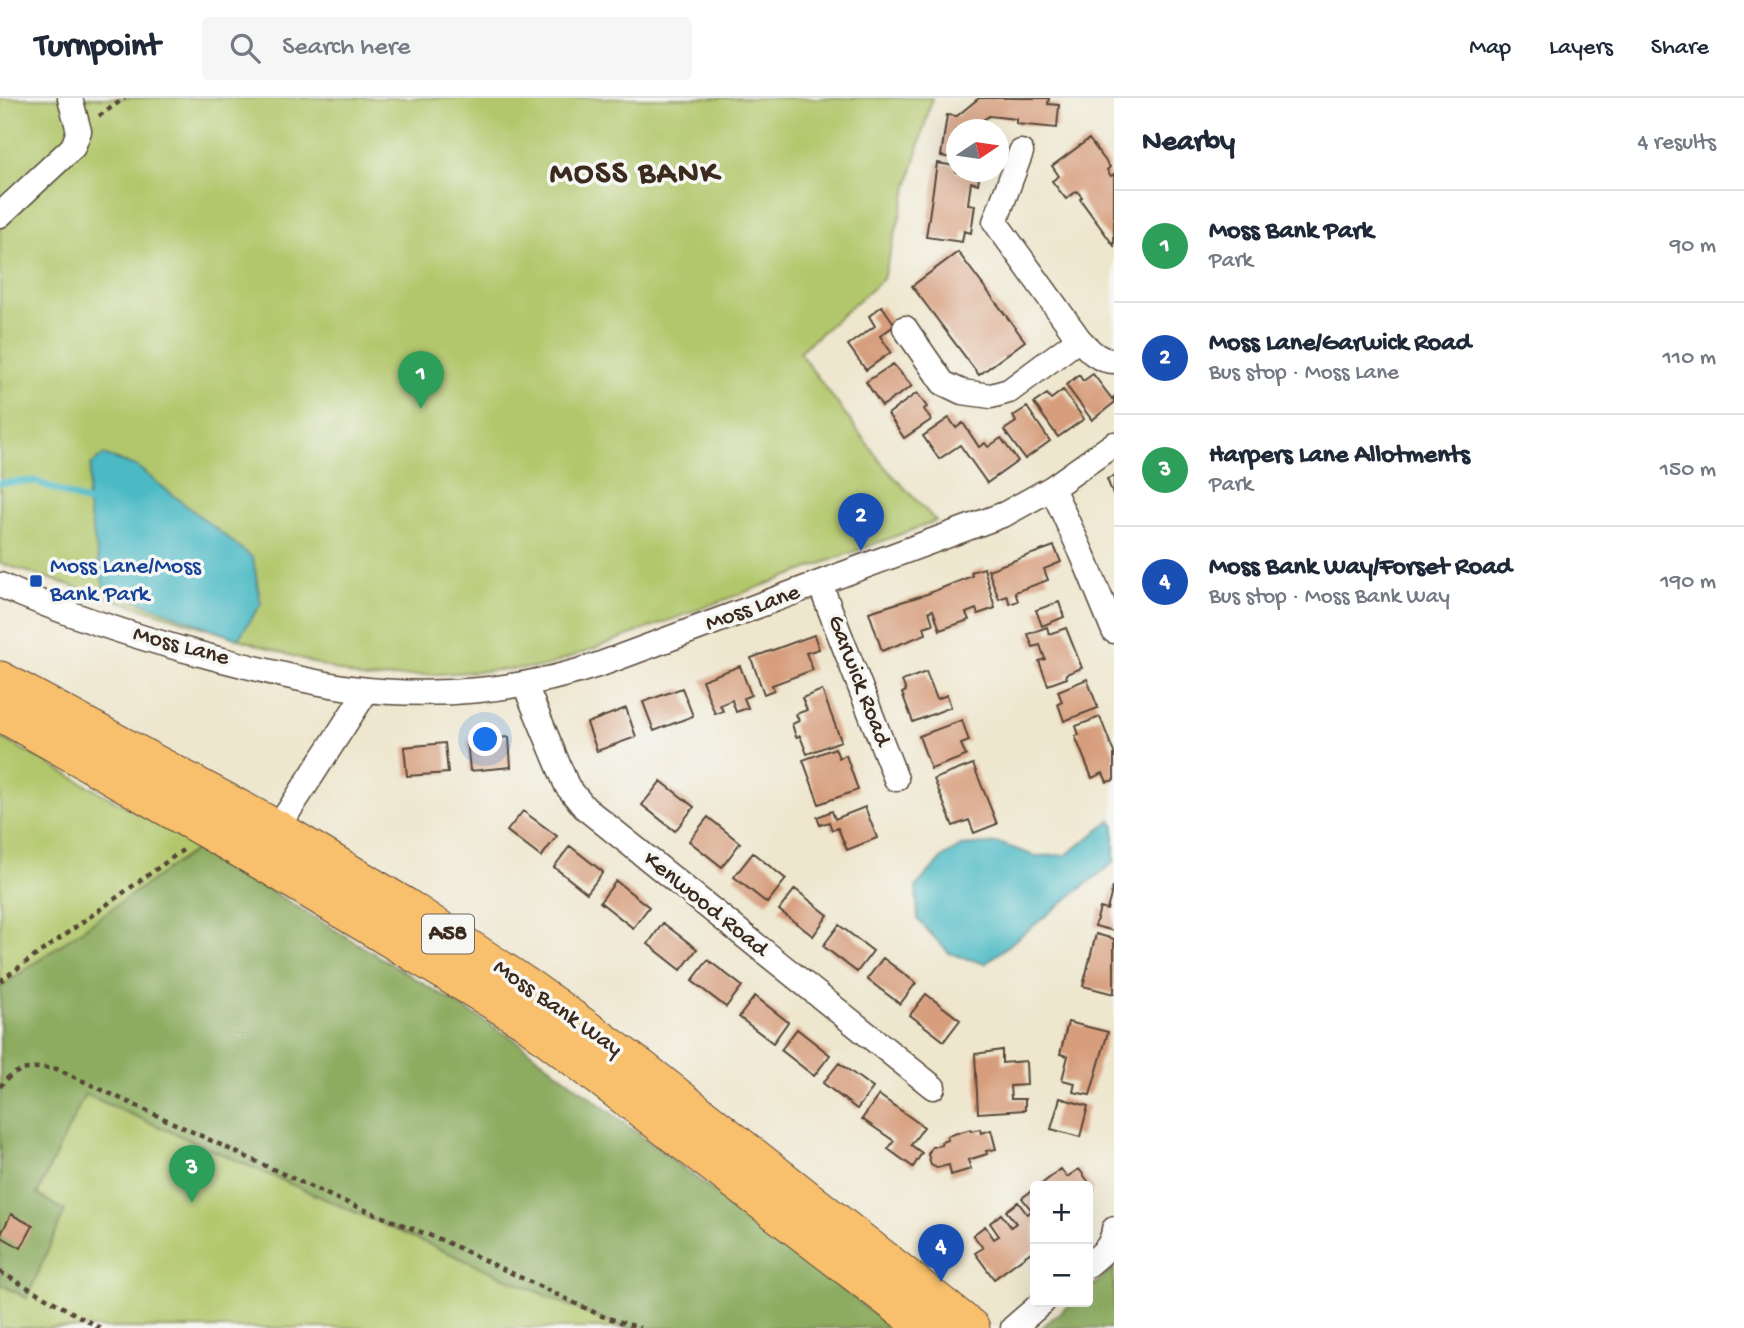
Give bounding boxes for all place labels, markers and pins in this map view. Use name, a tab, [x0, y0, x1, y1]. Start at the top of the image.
pin: 1	[398, 351, 444, 409]
pin: 2	[838, 493, 884, 551]
place label: Moss Lane/Moss Bank Park	[49, 553, 202, 610]
marker: Moss Lane/Moss Bank Park	[28, 573, 44, 589]
pin: 3	[169, 1145, 215, 1203]
pin: 4	[918, 1224, 964, 1282]

